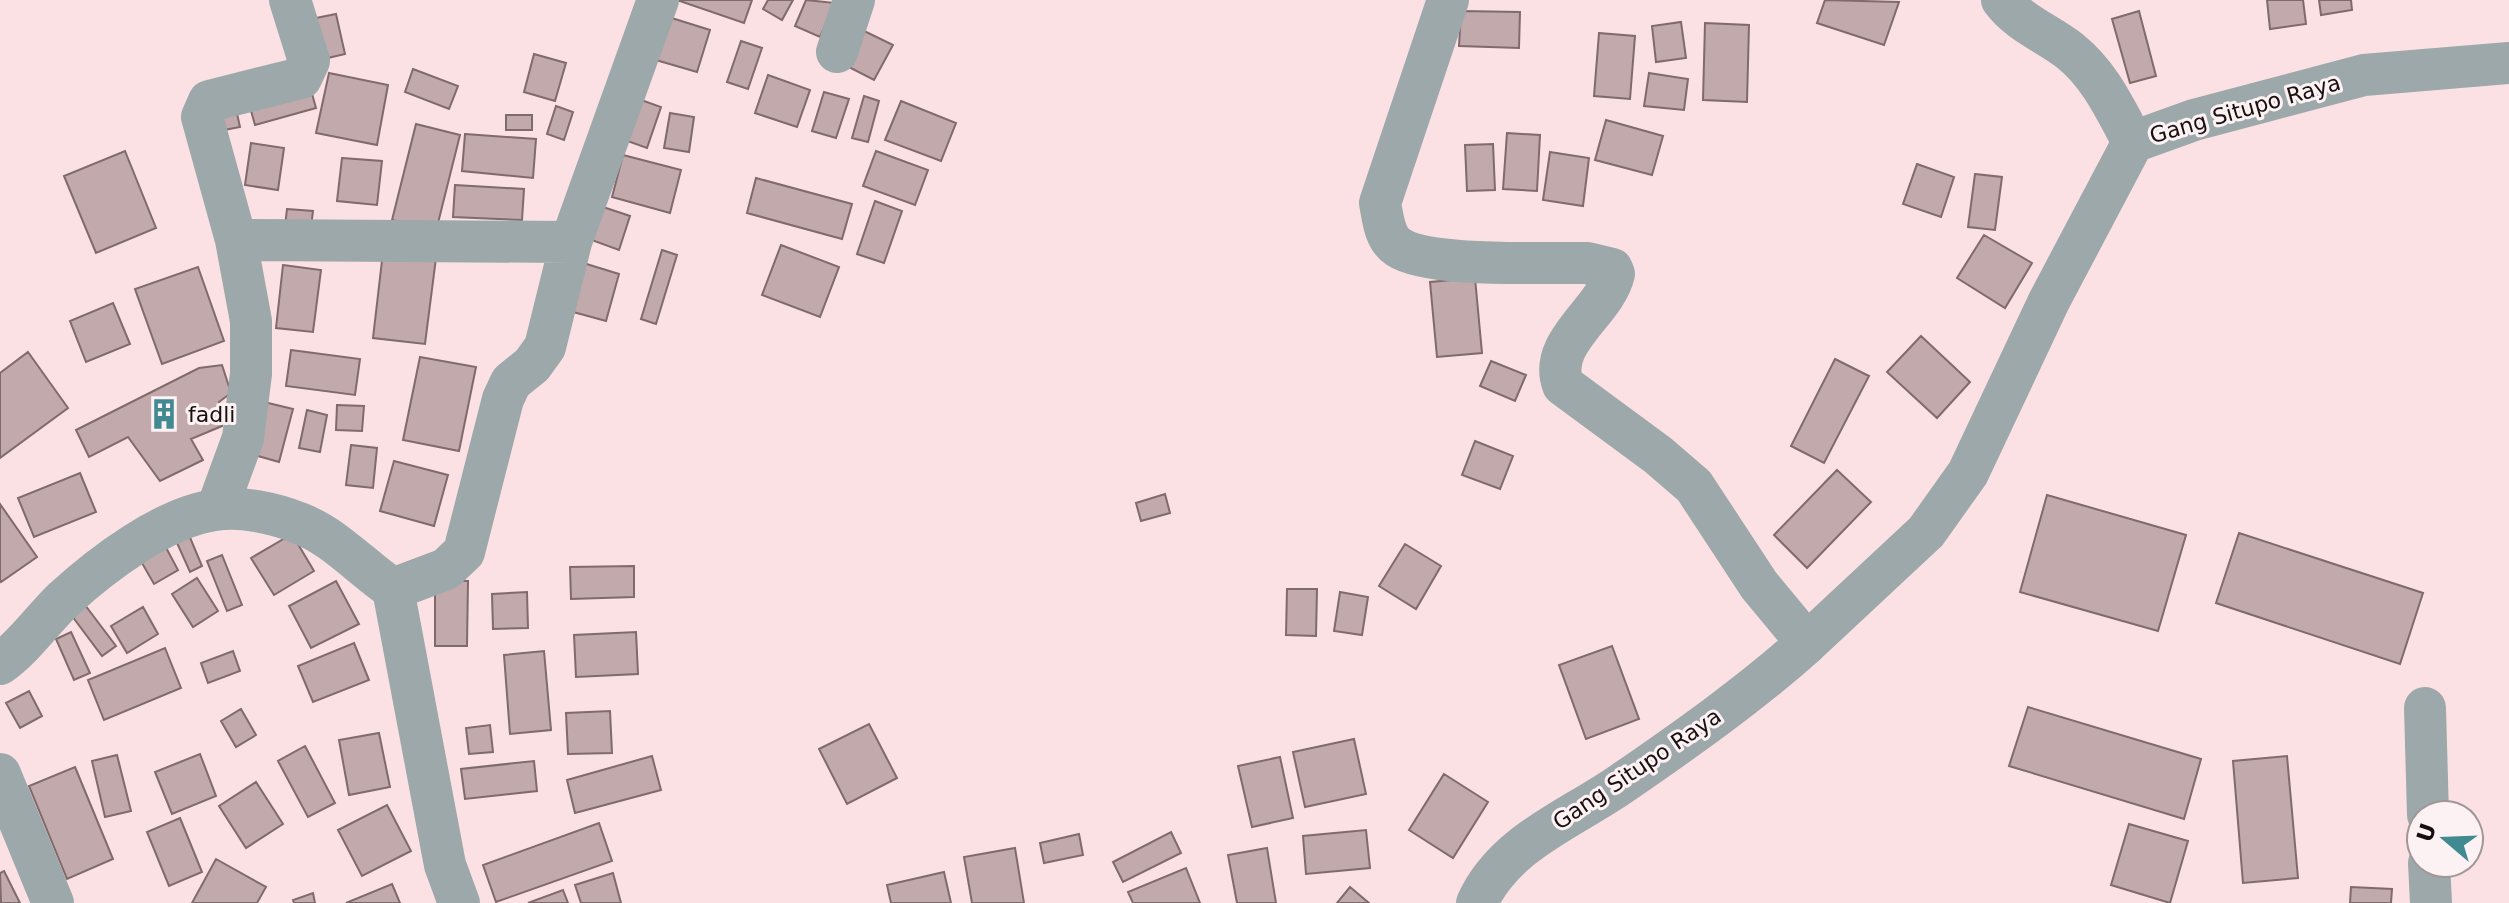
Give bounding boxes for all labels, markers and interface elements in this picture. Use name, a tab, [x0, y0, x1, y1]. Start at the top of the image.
street label: Gang Situpo Raya	[2147, 70, 2343, 148]
building icon: fadli	[147, 397, 181, 431]
place label: fadli	[188, 402, 235, 427]
street label: Gang Situpo Raya	[1548, 703, 1726, 835]
north arrow	[2405, 799, 2485, 879]
text: U	[2412, 820, 2441, 845]

